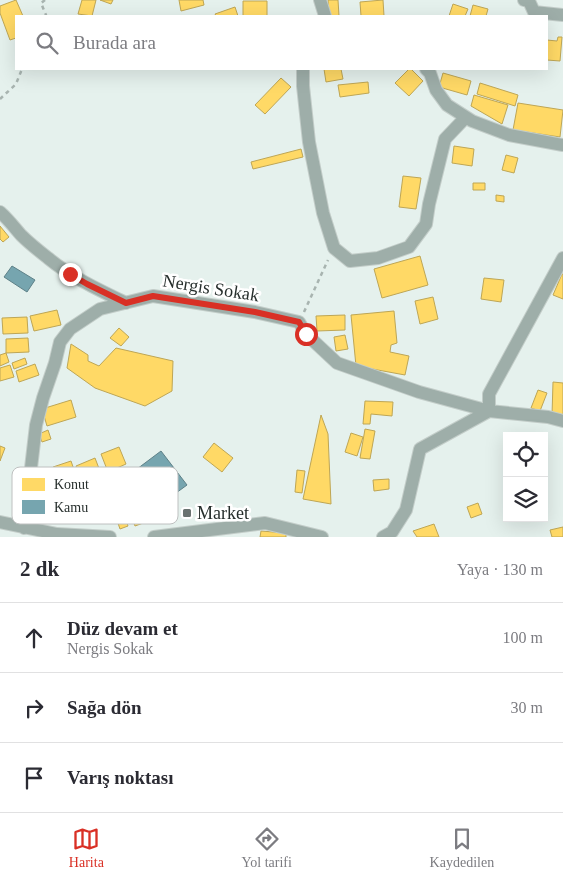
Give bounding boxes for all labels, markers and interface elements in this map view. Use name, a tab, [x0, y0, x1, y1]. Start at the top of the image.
search box	[15, 15, 548, 70]
icon: search	[33, 29, 61, 57]
text: Burada ara	[73, 32, 156, 53]
route end	[59, 263, 82, 286]
street label: Nergis Sokak	[161, 271, 261, 305]
route start	[295, 323, 318, 346]
map controls	[503, 432, 548, 522]
button: locate	[503, 432, 548, 477]
legend	[12, 467, 178, 524]
text: Konut	[54, 477, 89, 492]
button: layers	[503, 477, 548, 522]
text: Kamu	[54, 500, 88, 515]
place label: Market	[197, 503, 249, 523]
marker: Market	[181, 507, 193, 519]
text: 2 dk	[20, 557, 59, 581]
text: Yaya · 130 m	[457, 561, 543, 578]
text: Düz devam et	[67, 618, 178, 639]
icon: ahead	[20, 624, 48, 652]
text: 100 m	[503, 629, 543, 646]
text: Nergis Sokak	[67, 640, 153, 657]
icon: right	[20, 694, 48, 722]
text: Sağa dön	[67, 697, 141, 718]
text: 30 m	[511, 699, 543, 716]
icon: arrive	[20, 764, 48, 792]
text: Varış noktası	[67, 767, 173, 788]
tab: Harita	[69, 825, 104, 871]
tab: Yol tarifi	[242, 825, 292, 871]
tab: Kaydedilen	[430, 825, 494, 871]

